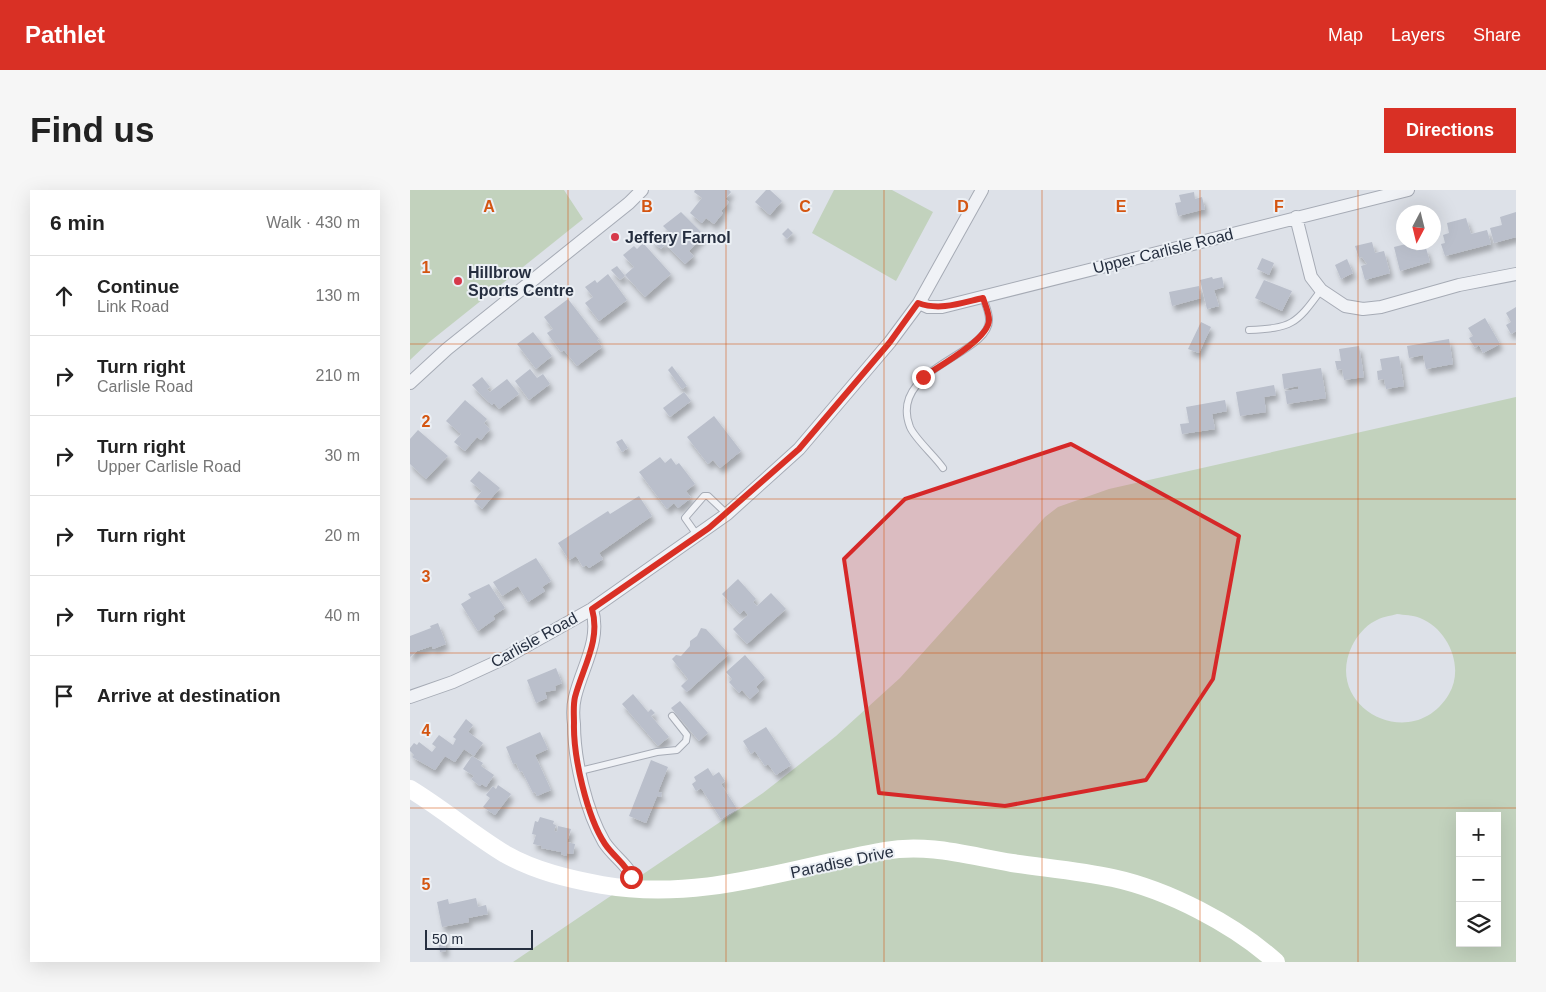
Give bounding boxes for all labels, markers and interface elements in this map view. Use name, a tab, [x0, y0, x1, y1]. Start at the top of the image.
text: Pathlet	[25, 21, 105, 48]
text: Map	[1328, 25, 1363, 45]
text: Layers	[1391, 25, 1445, 45]
text: Share	[1473, 25, 1521, 45]
button: Directions	[1384, 108, 1516, 153]
text: Find us	[30, 110, 154, 149]
text: A	[483, 198, 495, 215]
text: B	[641, 198, 653, 215]
text: C	[799, 198, 811, 215]
text: D	[957, 198, 969, 215]
text: E	[1116, 198, 1127, 215]
text: F	[1274, 198, 1284, 215]
north arrow	[1396, 205, 1441, 250]
text: 6 min	[50, 211, 105, 234]
text: Walk · 430 m	[266, 214, 360, 231]
street label: Upper Carlisle Road	[1091, 225, 1235, 277]
place label: Jeffery Farnol	[625, 229, 731, 246]
marker: Jeffery Farnol	[609, 231, 621, 243]
text: 1	[422, 259, 431, 276]
place label: Hillbrow Sports Centre	[468, 264, 574, 299]
marker: Hillbrow Sports Centre	[452, 275, 464, 287]
text: Continue	[97, 276, 179, 297]
icon: ahead	[50, 282, 78, 310]
text: 130 m	[316, 287, 360, 304]
text: Link Road	[97, 298, 169, 315]
text: Turn right	[97, 356, 185, 377]
icon: right	[50, 362, 78, 390]
route end	[912, 366, 935, 389]
text: 210 m	[316, 367, 360, 384]
text: Carlisle Road	[97, 378, 193, 395]
text: 2	[422, 413, 431, 430]
text: Turn right	[97, 436, 185, 457]
icon: right	[50, 442, 78, 470]
text: 30 m	[324, 447, 360, 464]
text: Upper Carlisle Road	[97, 458, 241, 475]
icon: right	[50, 522, 78, 550]
text: Turn right	[97, 525, 185, 546]
text: 20 m	[324, 527, 360, 544]
text: 3	[422, 568, 431, 585]
icon: right	[50, 602, 78, 630]
text: Turn right	[97, 605, 185, 626]
text: 40 m	[324, 607, 360, 624]
street label: Carlisle Road	[488, 609, 580, 671]
icon: arrive	[50, 682, 78, 710]
text: Arrive at destination	[97, 685, 281, 706]
text: 4	[422, 722, 431, 739]
map controls	[1456, 812, 1501, 947]
button: +	[1456, 812, 1501, 857]
street label: Paradise Drive	[789, 843, 895, 881]
button: −	[1456, 857, 1501, 902]
route start	[620, 866, 643, 889]
text: 5	[422, 876, 431, 893]
button: layers	[1456, 902, 1501, 947]
scale bar	[425, 927, 532, 950]
text: 50 m	[432, 931, 463, 947]

